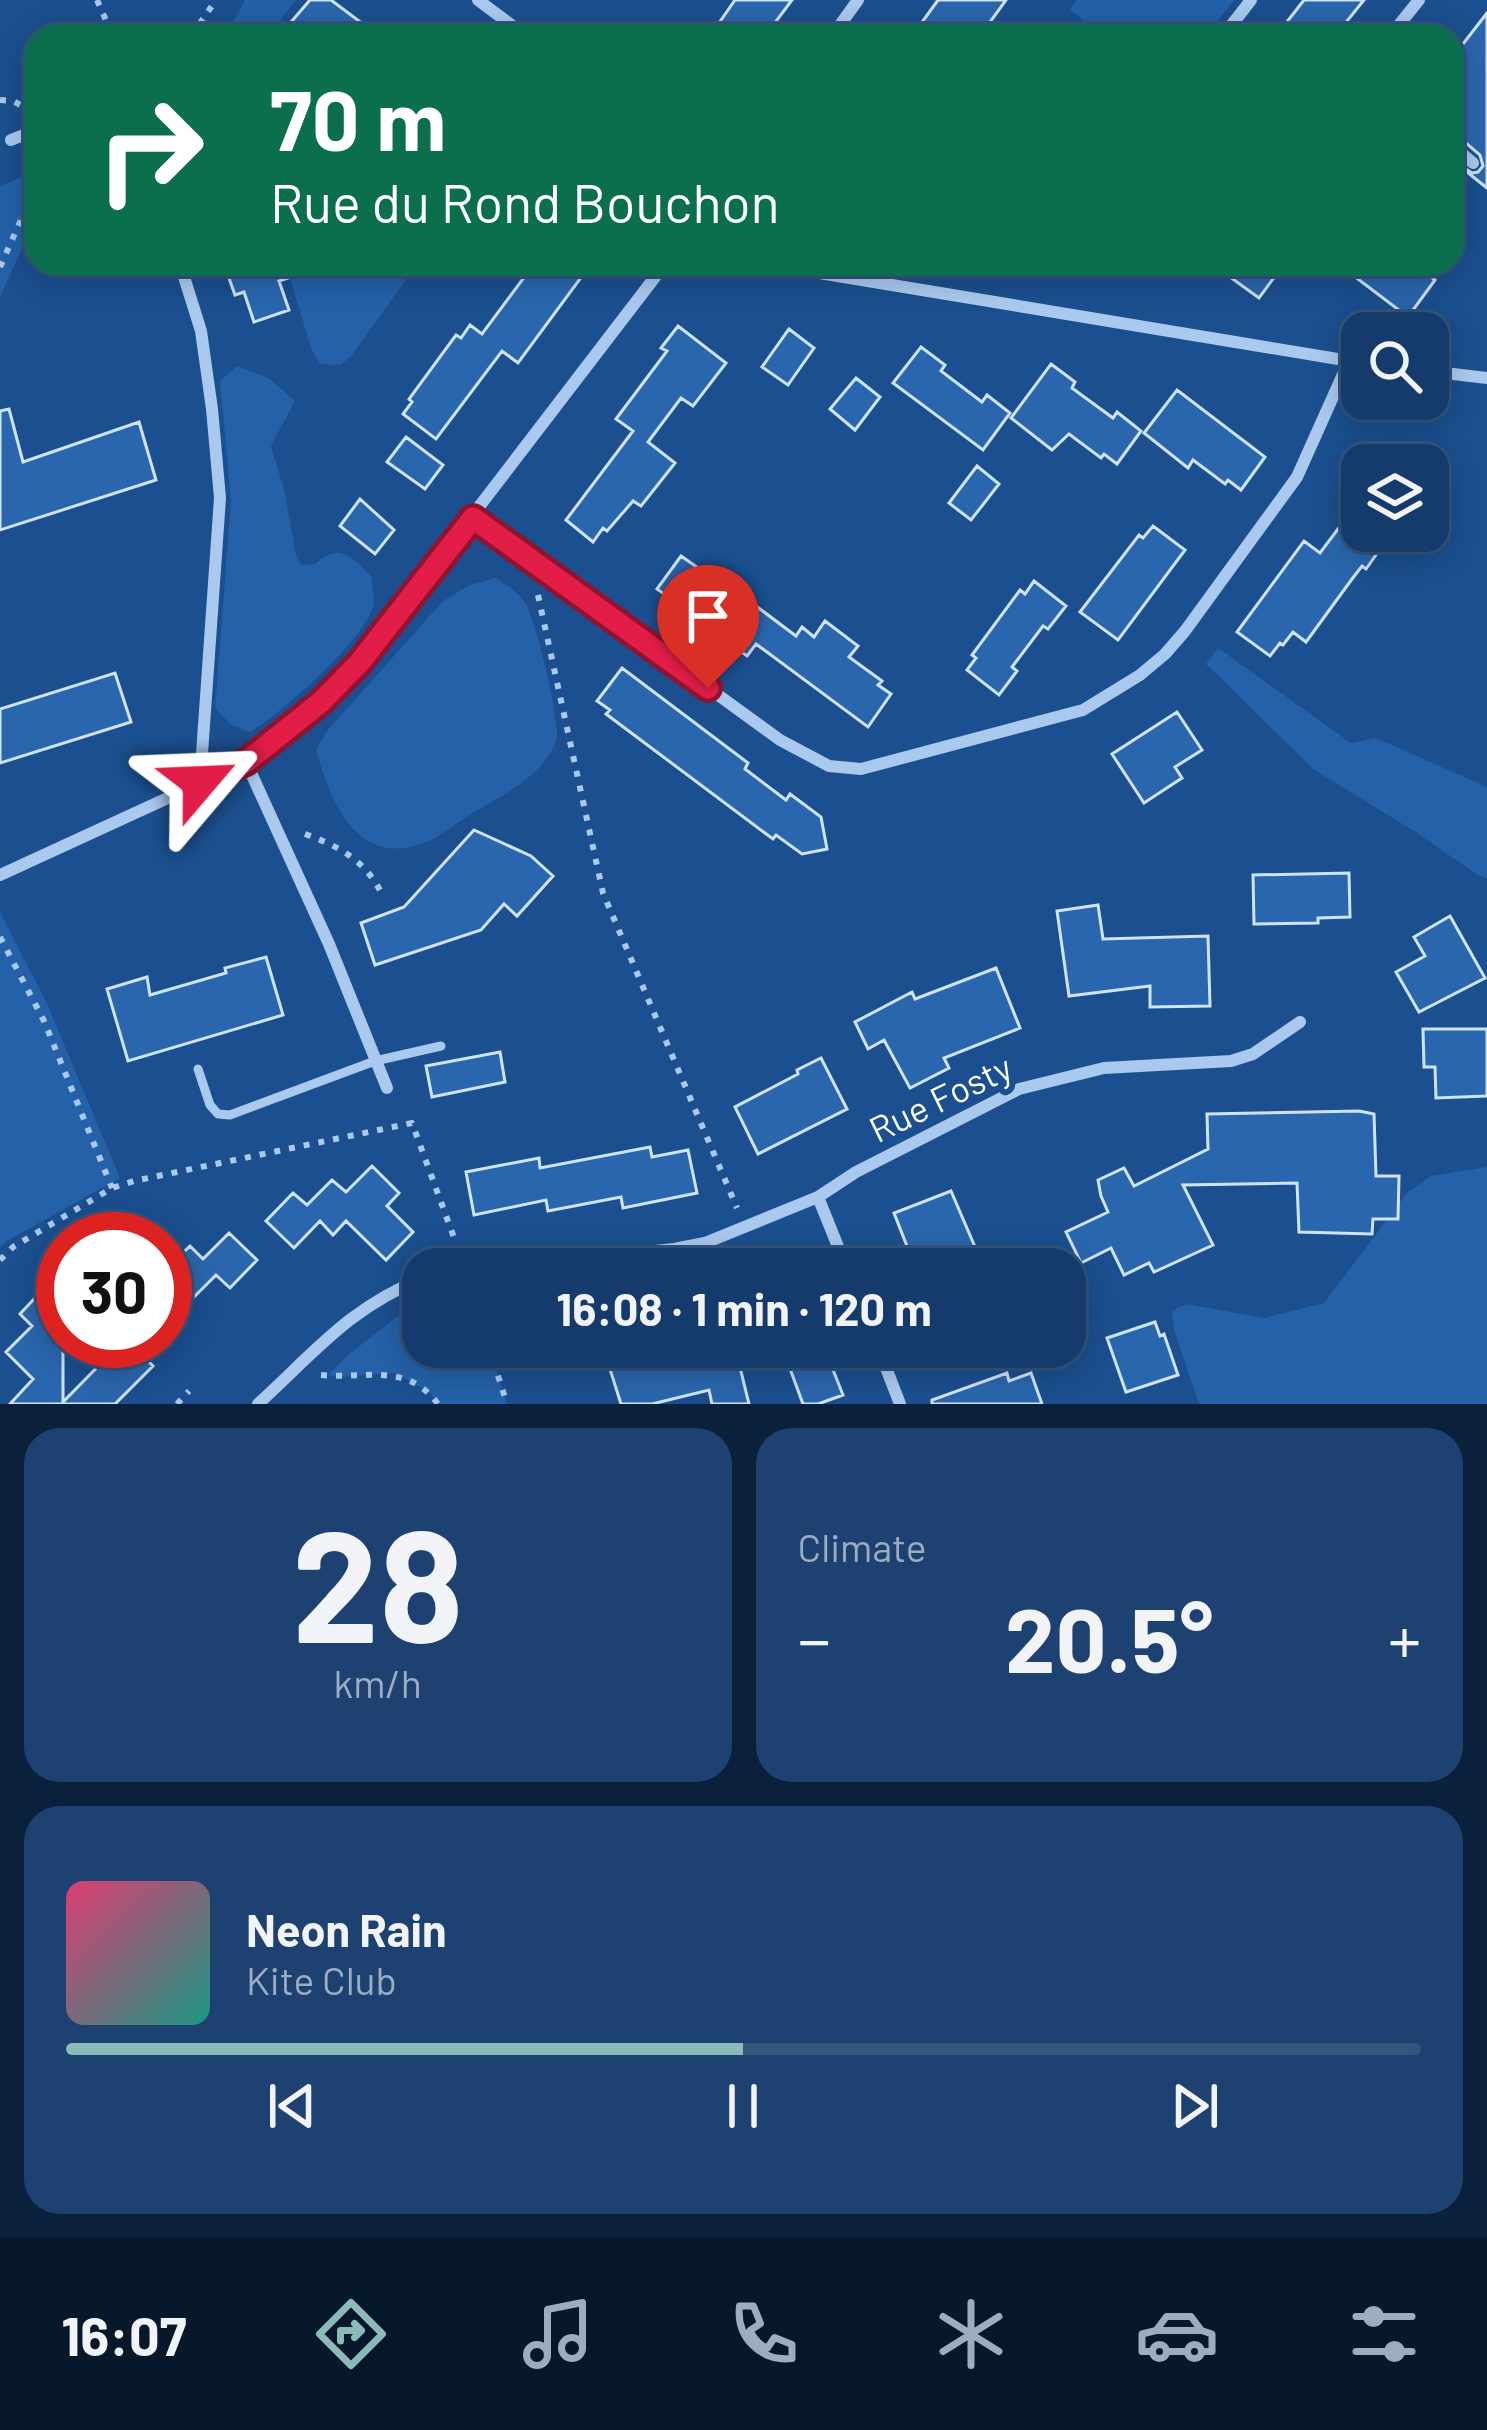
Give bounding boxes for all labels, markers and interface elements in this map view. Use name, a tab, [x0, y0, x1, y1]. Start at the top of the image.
text: 70 m	[270, 67, 446, 168]
icon: right	[72, 72, 228, 228]
text: Rue du Rond Bouchon	[270, 169, 780, 234]
map controls	[1341, 312, 1449, 552]
button: search	[1341, 312, 1449, 420]
button: layers	[1341, 444, 1449, 552]
pin	[657, 565, 759, 688]
icon: arrive	[675, 583, 741, 649]
position arrow	[137, 719, 263, 845]
street label: Rue Fosty	[862, 1044, 1018, 1150]
speed limit sign: 30	[36, 1212, 192, 1368]
text: 16:08 · 1 min · 120 m	[556, 1281, 932, 1335]
text: 28	[292, 1487, 464, 1674]
text: Climate	[798, 1523, 927, 1570]
text: 20.5°	[1005, 1583, 1213, 1691]
text: −	[798, 1598, 831, 1677]
text: +	[1388, 1598, 1421, 1677]
text: km/h	[334, 1659, 422, 1706]
text: Neon Rain	[246, 1902, 447, 1956]
text: Kite Club	[246, 1956, 397, 2003]
icon: previous	[259, 2073, 325, 2139]
icon: pause	[710, 2073, 776, 2139]
icon: next	[1162, 2073, 1228, 2139]
icon: directions	[309, 2292, 393, 2376]
icon: music	[516, 2292, 600, 2376]
icon: phone	[722, 2292, 806, 2376]
icon: climate	[929, 2292, 1013, 2376]
icon: car	[1135, 2292, 1219, 2376]
icon: filters	[1342, 2292, 1426, 2376]
text: 16:07	[61, 2302, 187, 2367]

